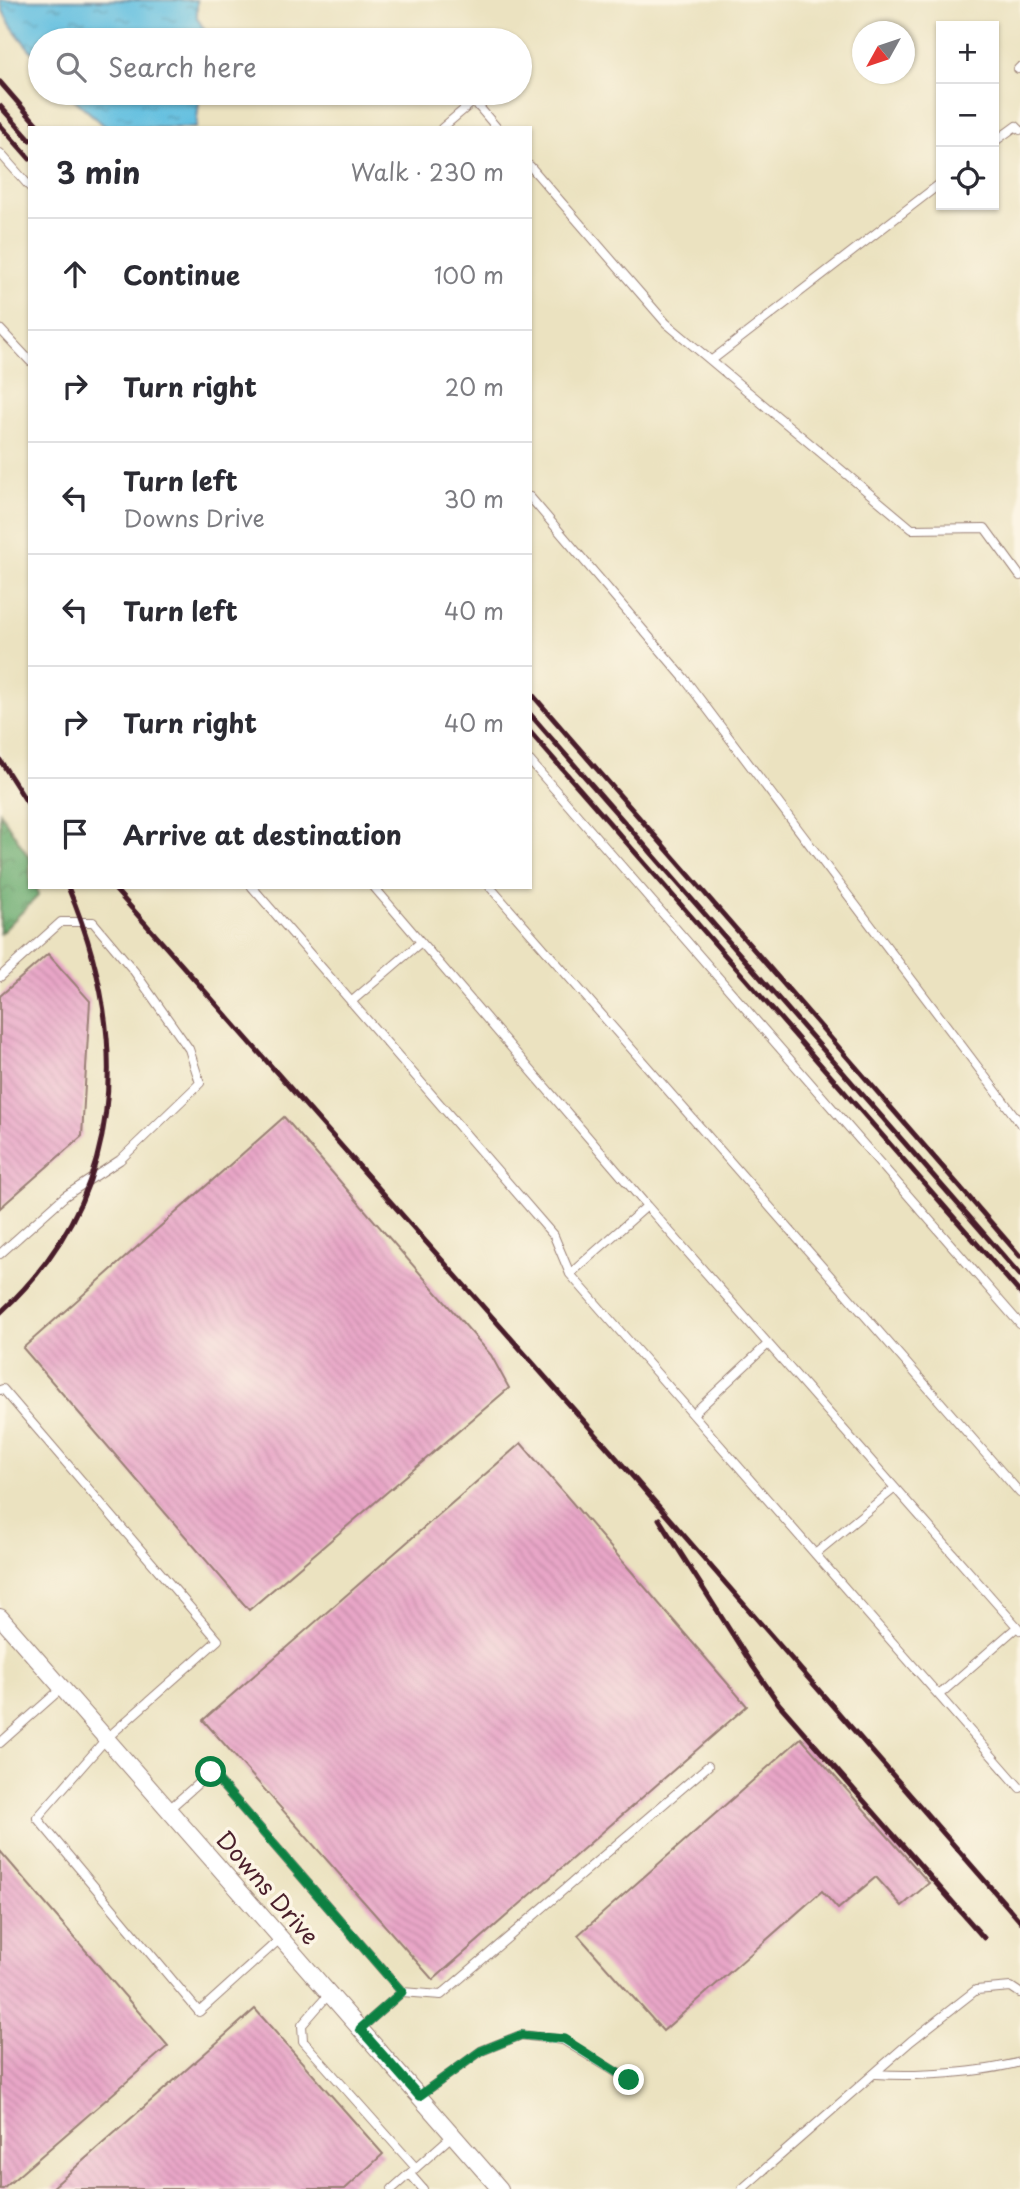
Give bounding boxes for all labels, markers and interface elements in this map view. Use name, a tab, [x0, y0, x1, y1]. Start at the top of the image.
north arrow	[852, 21, 915, 84]
map controls	[936, 21, 999, 210]
button: +	[936, 21, 999, 84]
search box	[28, 28, 532, 105]
text: Search here	[108, 47, 257, 86]
icon: search	[52, 48, 90, 86]
button: −	[936, 84, 999, 147]
button: locate	[936, 147, 999, 210]
text: 3 min	[56, 149, 141, 194]
text: Walk · 230 m	[351, 154, 504, 189]
icon: ahead	[56, 255, 94, 293]
text: Continue	[123, 255, 240, 294]
text: 100 m	[434, 257, 504, 292]
icon: right	[56, 367, 94, 405]
text: Turn right	[123, 367, 257, 406]
text: 20 m	[445, 369, 504, 404]
text: Turn left	[123, 461, 238, 500]
icon: left	[56, 479, 94, 517]
text: 30 m	[443, 481, 504, 516]
text: Downs Drive	[123, 500, 265, 535]
icon: left	[56, 591, 94, 629]
text: Turn left	[123, 591, 238, 630]
text: 40 m	[444, 593, 504, 628]
icon: right	[56, 703, 94, 741]
text: Turn right	[123, 703, 257, 742]
text: 40 m	[444, 705, 504, 740]
icon: arrive	[56, 815, 94, 853]
text: Arrive at destination	[123, 815, 402, 854]
route start	[195, 1756, 226, 1787]
street label: Downs Drive	[208, 1822, 328, 1952]
route end	[613, 2064, 644, 2095]

